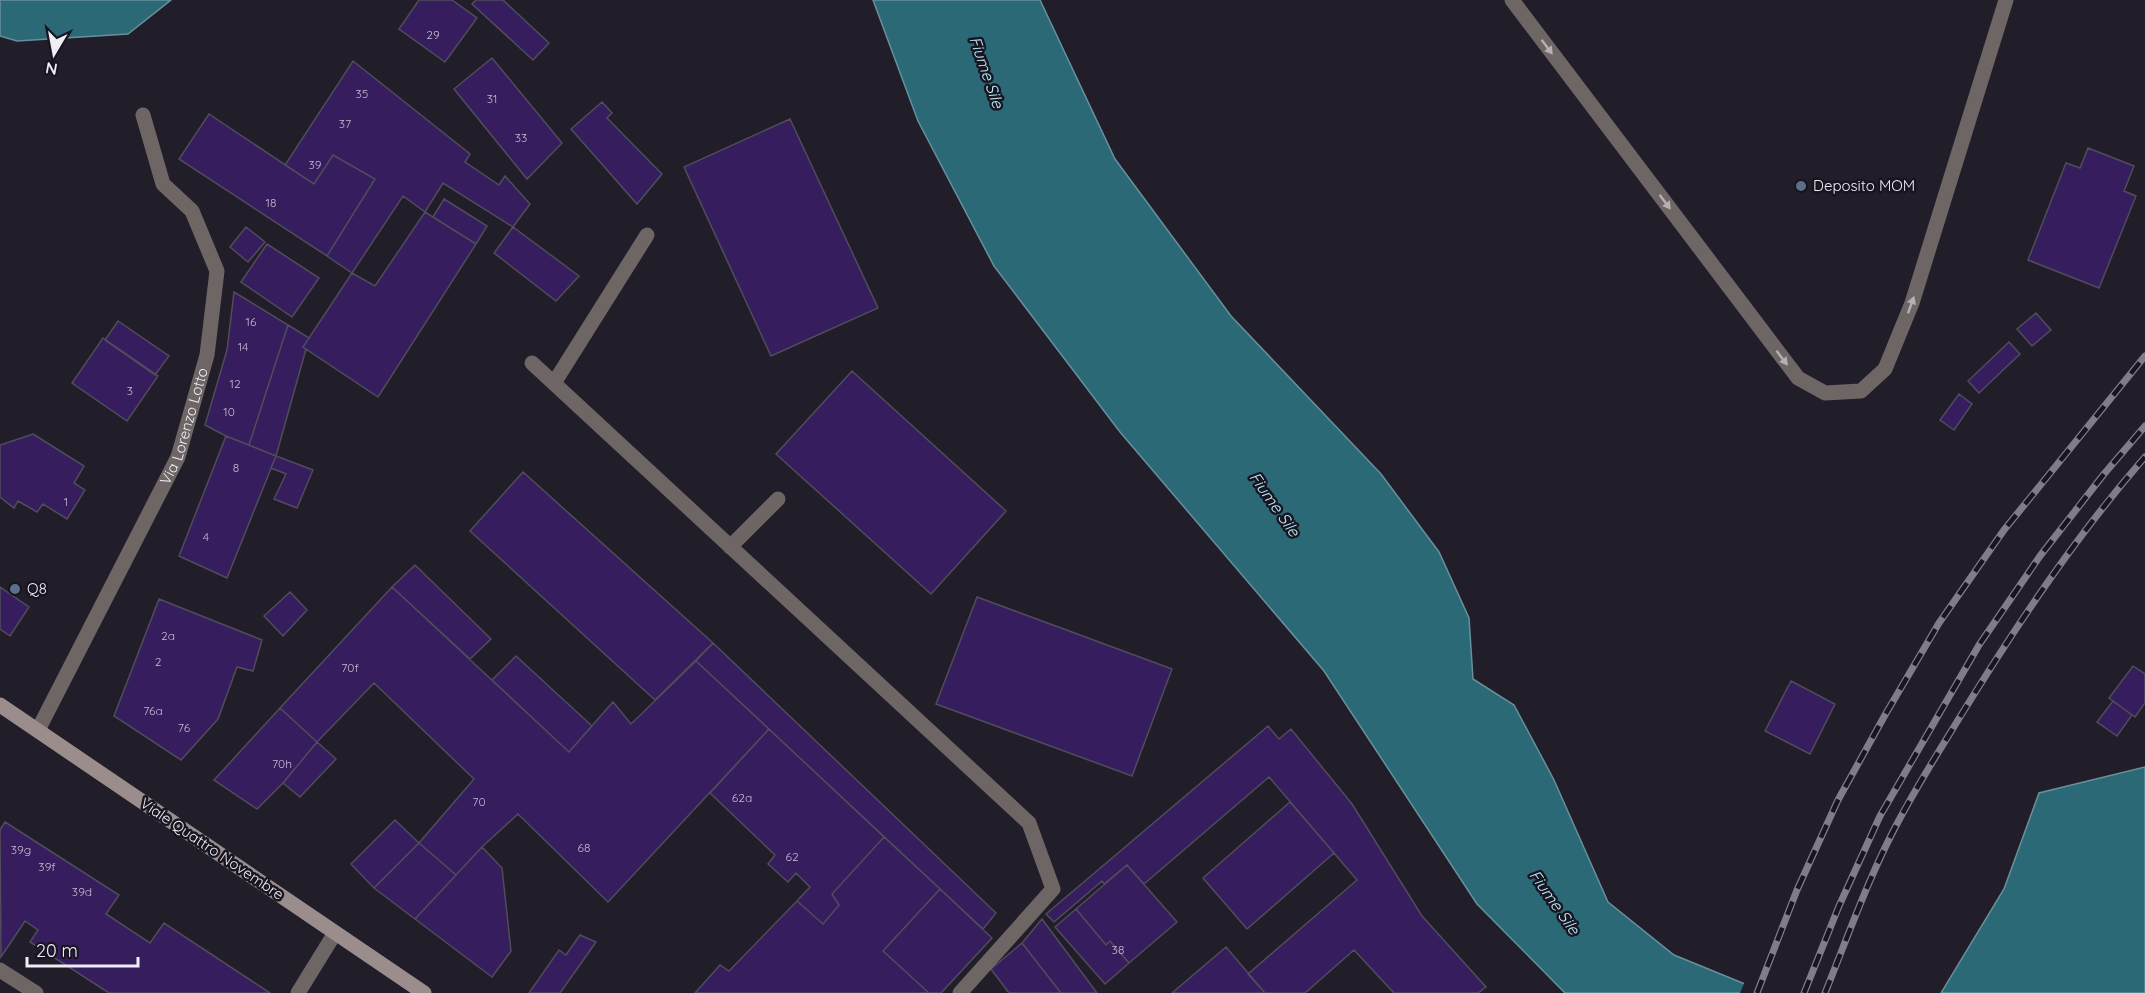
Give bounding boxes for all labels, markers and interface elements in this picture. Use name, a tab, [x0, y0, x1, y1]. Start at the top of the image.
north arrow	[24, 24, 84, 84]
house number: 29	[426, 27, 440, 42]
water label: Fiume Sile	[965, 33, 1009, 111]
one-way arrow	[1541, 38, 1553, 54]
text: N	[44, 58, 59, 80]
house number: 35	[356, 86, 368, 101]
house number: 31	[487, 91, 497, 106]
house number: 37	[339, 116, 351, 131]
house number: 33	[515, 130, 527, 145]
house number: 39	[309, 157, 322, 172]
place label: Deposito MOM	[1813, 176, 1915, 195]
marker: Deposito MOM	[1794, 179, 1808, 193]
house number: 18	[266, 195, 276, 210]
one-way arrow	[1658, 195, 1670, 210]
one-way arrow	[1907, 296, 1916, 314]
house number: 16	[246, 314, 257, 329]
house number: 14	[238, 339, 248, 354]
one-way arrow	[1776, 349, 1788, 365]
street label: Via Lorenzo Lotto	[155, 365, 212, 488]
house number: 12	[229, 376, 241, 391]
house number: 3	[127, 383, 133, 398]
house number: 10	[223, 404, 235, 419]
house number: 8	[233, 460, 239, 475]
water label: Fiume Sile	[1245, 468, 1305, 541]
house number: 1	[64, 494, 68, 509]
house number: 4	[203, 529, 209, 544]
place label: Q8	[27, 579, 47, 598]
marker: Q8	[8, 582, 22, 596]
house number: 2a	[161, 628, 175, 643]
house number: 2	[155, 654, 162, 669]
house number: 70f	[341, 660, 359, 675]
house number: 76a	[143, 703, 163, 718]
house number: 76	[178, 720, 191, 735]
house number: 70h	[272, 756, 292, 771]
house number: 62a	[732, 790, 752, 805]
street label: Viale Quattro Novembre	[137, 793, 288, 904]
house number: 70	[472, 794, 486, 809]
house number: 68	[578, 840, 590, 855]
house number: 39g	[11, 842, 31, 857]
house number: 62	[785, 849, 799, 864]
house number: 39f	[38, 859, 56, 874]
water label: Fiume Sile	[1525, 866, 1585, 939]
house number: 39d	[72, 884, 92, 899]
scale bar	[27, 930, 138, 968]
text: 20 m	[36, 939, 78, 962]
house number: 38	[1112, 942, 1124, 957]

